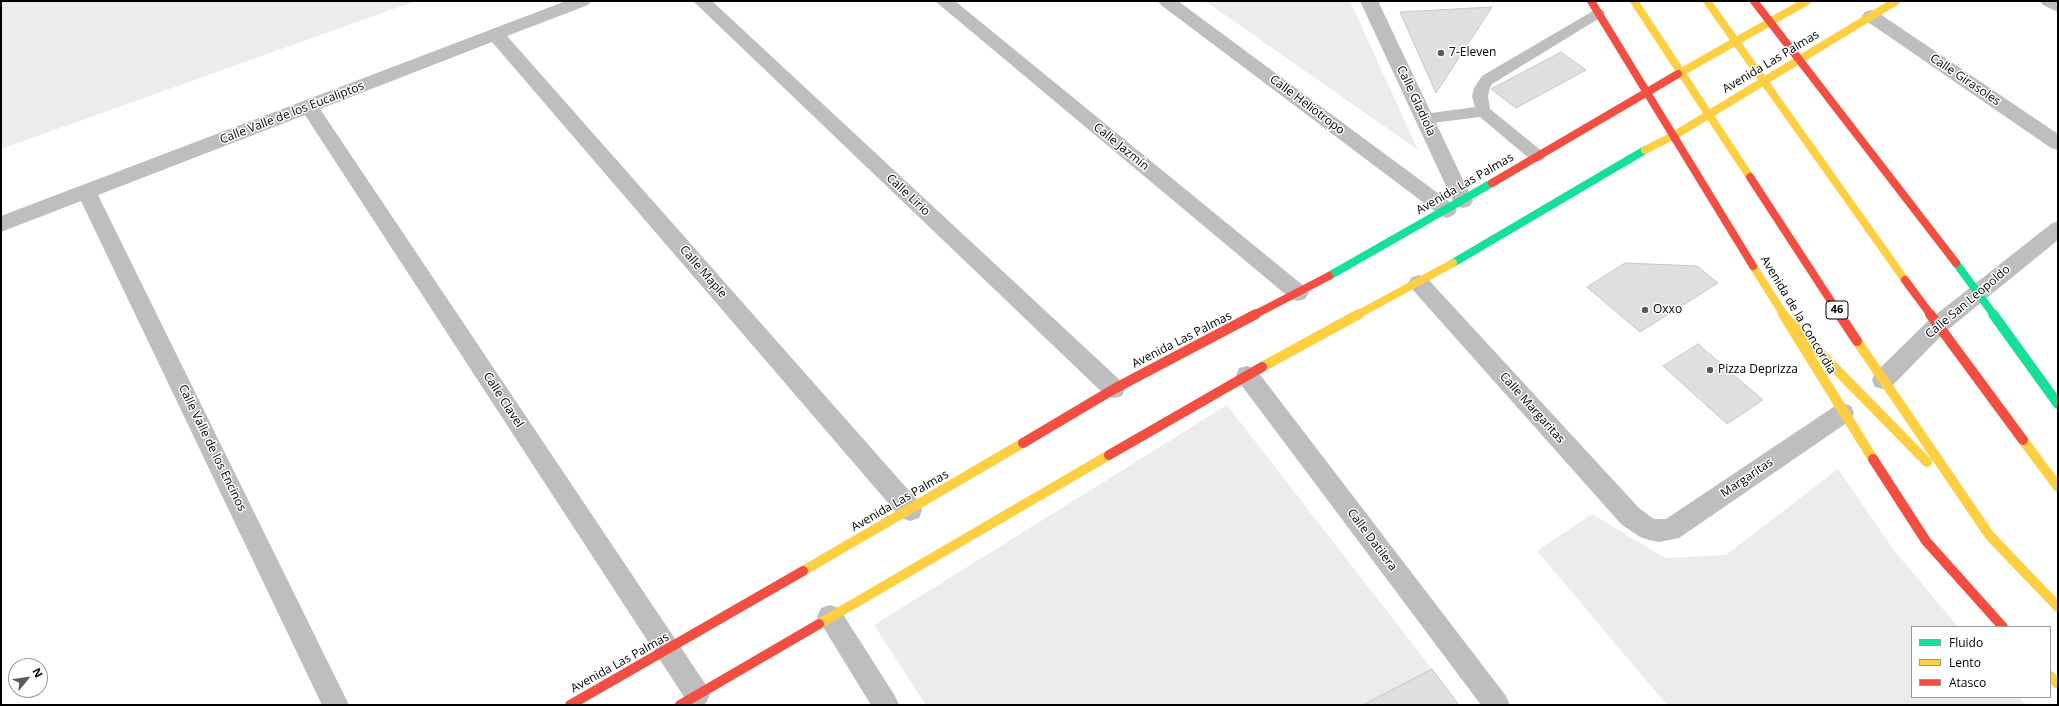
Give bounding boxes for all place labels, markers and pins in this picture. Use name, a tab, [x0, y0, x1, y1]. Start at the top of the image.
place label: 7-Eleven	[1449, 46, 1496, 60]
marker: 7-Eleven	[1436, 48, 1446, 58]
place label: Oxxo	[1653, 303, 1682, 317]
marker: Oxxo	[1640, 305, 1650, 315]
place label: Pizza Deprizza	[1718, 363, 1798, 377]
marker: Pizza Deprizza	[1705, 365, 1715, 375]

